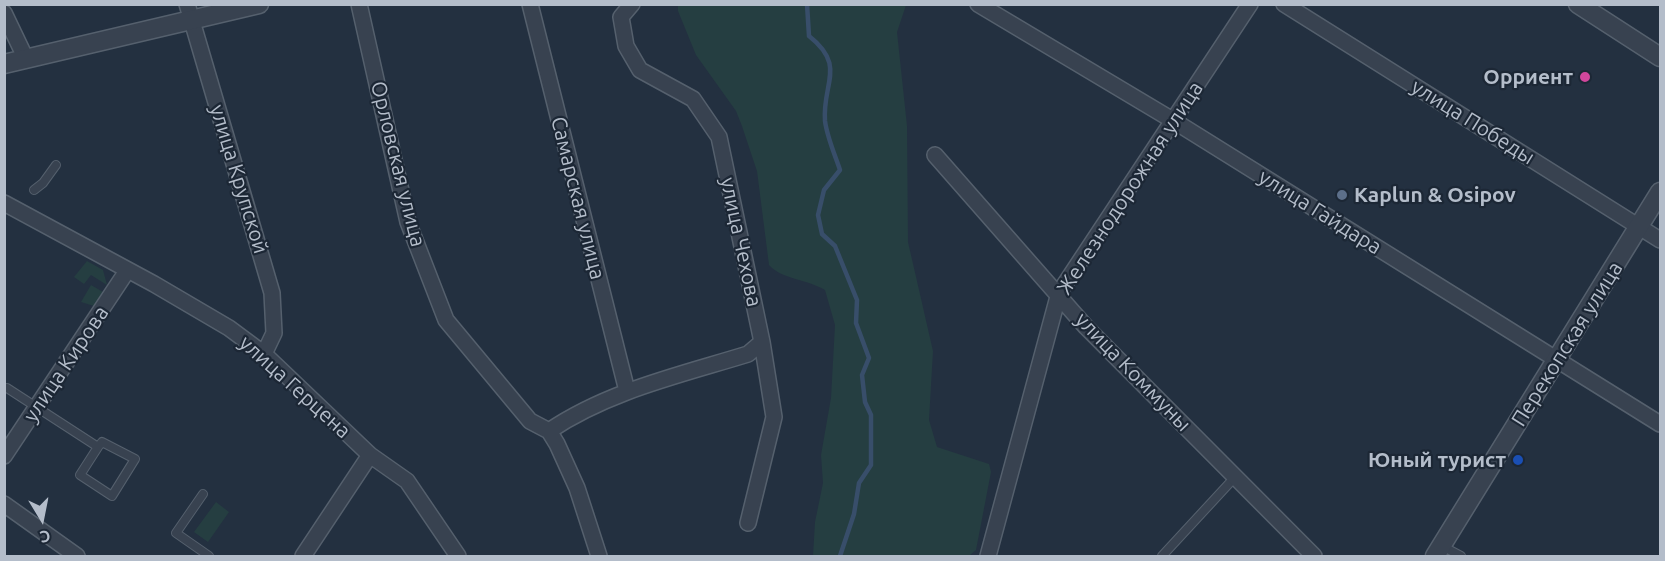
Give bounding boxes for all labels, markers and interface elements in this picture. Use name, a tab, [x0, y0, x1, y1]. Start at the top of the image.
place label: Орриент	[1483, 64, 1573, 90]
marker: Орриент	[1578, 70, 1592, 84]
street label: улица Победы	[1407, 74, 1539, 170]
street label: Железнодорожная улица	[1052, 77, 1208, 299]
street label: Орловская улица	[365, 79, 431, 249]
street label: улица Крупской	[204, 101, 274, 257]
street label: Самарская улица	[546, 114, 610, 282]
street label: улица Гайдара	[1254, 164, 1386, 260]
street label: улица Чехова	[715, 175, 767, 309]
place label: Kaplun & Osipov	[1354, 182, 1516, 208]
marker: Kaplun & Osipov	[1335, 188, 1349, 202]
street label: Перекопская улица	[1506, 257, 1628, 431]
street label: улица Кирова	[18, 301, 114, 427]
street label: улица Коммуны	[1070, 307, 1196, 437]
street label: улица Герцена	[234, 330, 356, 444]
place label: Юный турист	[1368, 447, 1506, 473]
marker: Юный турист	[1511, 453, 1525, 467]
north arrow	[12, 489, 72, 549]
text: С	[39, 527, 52, 546]

